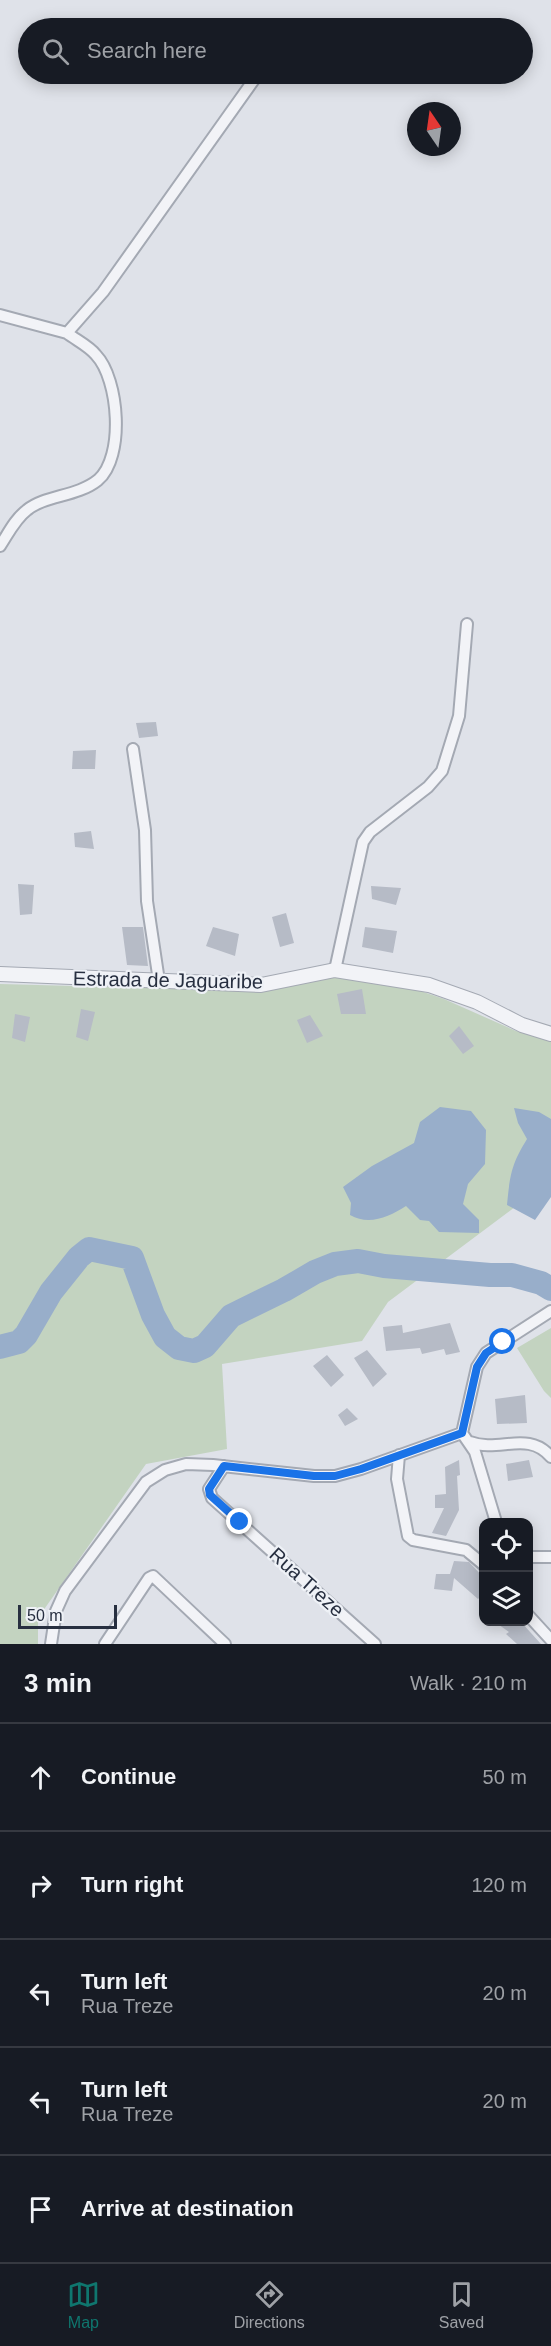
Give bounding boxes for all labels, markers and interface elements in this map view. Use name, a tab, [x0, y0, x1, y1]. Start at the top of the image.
search box	[18, 18, 533, 84]
icon: search	[39, 35, 72, 68]
text: Search here	[87, 38, 207, 63]
north arrow	[407, 102, 461, 156]
street label: Estrada de Jaguaribe	[73, 967, 263, 993]
route start	[489, 1328, 515, 1354]
route end	[226, 1508, 252, 1534]
map controls	[479, 1518, 533, 1626]
button: locate	[479, 1518, 533, 1572]
street label: Rua Treze	[265, 1543, 349, 1621]
button: layers	[479, 1572, 533, 1626]
scale bar	[18, 1602, 117, 1630]
text: 50 m	[27, 1607, 63, 1624]
text: 3 min	[24, 1668, 92, 1698]
text: Walk · 210 m	[410, 1672, 527, 1694]
icon: ahead	[24, 1761, 57, 1794]
text: Continue	[81, 1764, 176, 1789]
text: 50 m	[483, 1766, 527, 1788]
icon: right	[24, 1869, 57, 1902]
text: Turn right	[81, 1872, 183, 1897]
text: 120 m	[471, 1874, 527, 1896]
text: Turn left	[81, 1969, 167, 1994]
icon: left	[24, 1977, 57, 2010]
text: 20 m	[483, 1982, 527, 2004]
text: Rua Treze	[81, 1995, 173, 2017]
text: Turn left	[81, 2077, 167, 2102]
icon: left	[24, 2085, 57, 2118]
text: 20 m	[483, 2090, 527, 2112]
text: Rua Treze	[81, 2103, 173, 2125]
icon: arrive	[24, 2193, 57, 2226]
text: Arrive at destination	[81, 2196, 294, 2221]
tab: Map	[67, 2278, 100, 2332]
tab: Directions	[234, 2278, 305, 2332]
tab: Saved	[439, 2278, 484, 2332]

